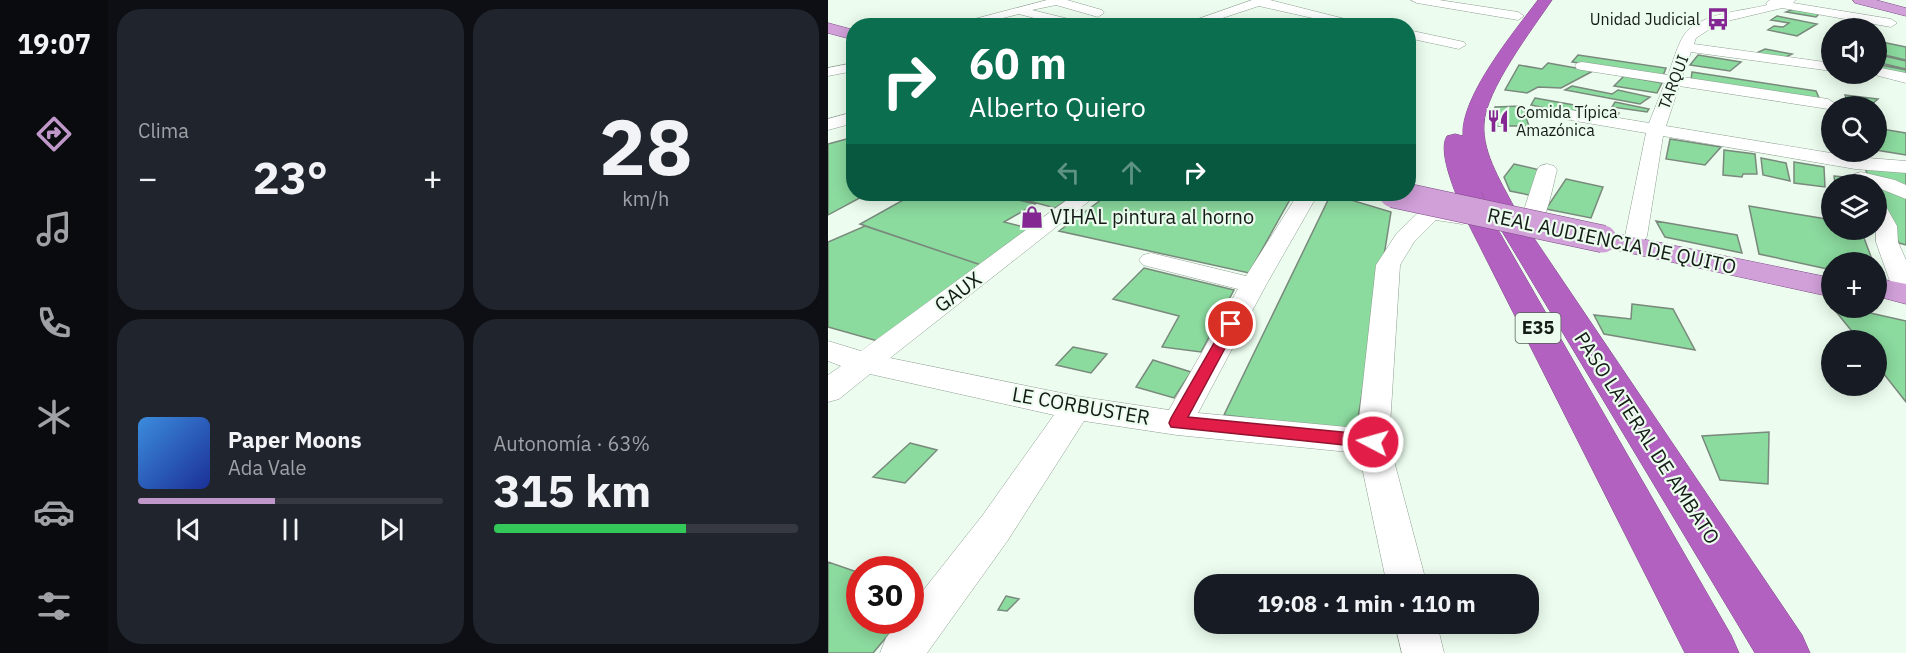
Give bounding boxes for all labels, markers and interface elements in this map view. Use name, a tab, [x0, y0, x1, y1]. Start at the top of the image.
bus stop icon: Unidad Judicial	[1705, 6, 1731, 32]
place label: Unidad Judicial	[1590, 9, 1700, 29]
map controls	[1821, 18, 1887, 396]
button: sound	[1821, 18, 1887, 84]
text: 19:07	[17, 26, 91, 61]
text: 60 m	[969, 36, 1067, 91]
icon: right	[870, 42, 948, 120]
street label: TARQUI	[1653, 52, 1693, 112]
text: Alberto Quiero	[969, 89, 1146, 124]
text: 28	[599, 95, 693, 196]
button: search	[1821, 96, 1887, 162]
place label: Comida Típica Amazónica	[1516, 102, 1618, 140]
restaurant icon: Comida Típica Amazónica	[1485, 108, 1511, 134]
icon: directions	[33, 113, 75, 155]
text: Clima	[138, 117, 189, 144]
text: 23°	[253, 148, 328, 206]
text: −	[138, 156, 158, 199]
text: +	[423, 156, 443, 199]
icon: left	[1052, 156, 1085, 189]
icon: ahead	[1115, 156, 1148, 189]
icon: right	[1178, 156, 1211, 189]
button: layers	[1821, 174, 1887, 240]
text: km/h	[622, 185, 669, 212]
street label: REAL AUDIENCIA DE QUITO	[1485, 201, 1739, 280]
place label: VIHAL pintura al horno	[1050, 203, 1254, 230]
shop icon: VIHAL pintura al horno	[1019, 204, 1045, 230]
icon: music	[33, 208, 75, 250]
button: +	[1821, 252, 1887, 318]
street label: GAUX	[929, 265, 987, 318]
pin	[1205, 298, 1256, 349]
icon: phone	[33, 302, 75, 344]
icon: arrive	[1214, 307, 1247, 340]
road number: E35	[1516, 313, 1560, 343]
street label: PASO LATERAL DE AMBATO	[1568, 326, 1726, 549]
button: −	[1821, 330, 1887, 396]
street label: LE CORBUSTER	[1010, 380, 1152, 431]
icon: climate	[33, 396, 75, 438]
position arrow	[1341, 410, 1405, 474]
text: Paper Moons	[228, 425, 361, 454]
text: Autonomía · 63%	[494, 430, 650, 457]
text: Ada Vale	[228, 454, 307, 481]
text: 315 km	[494, 461, 651, 519]
icon: car	[33, 491, 75, 533]
icon: previous	[172, 513, 205, 546]
icon: pause	[274, 513, 307, 546]
icon: next	[375, 513, 408, 546]
speed limit sign: 30	[846, 556, 924, 634]
icon: filters	[33, 585, 75, 627]
text: 19:08 · 1 min · 110 m	[1257, 589, 1476, 618]

